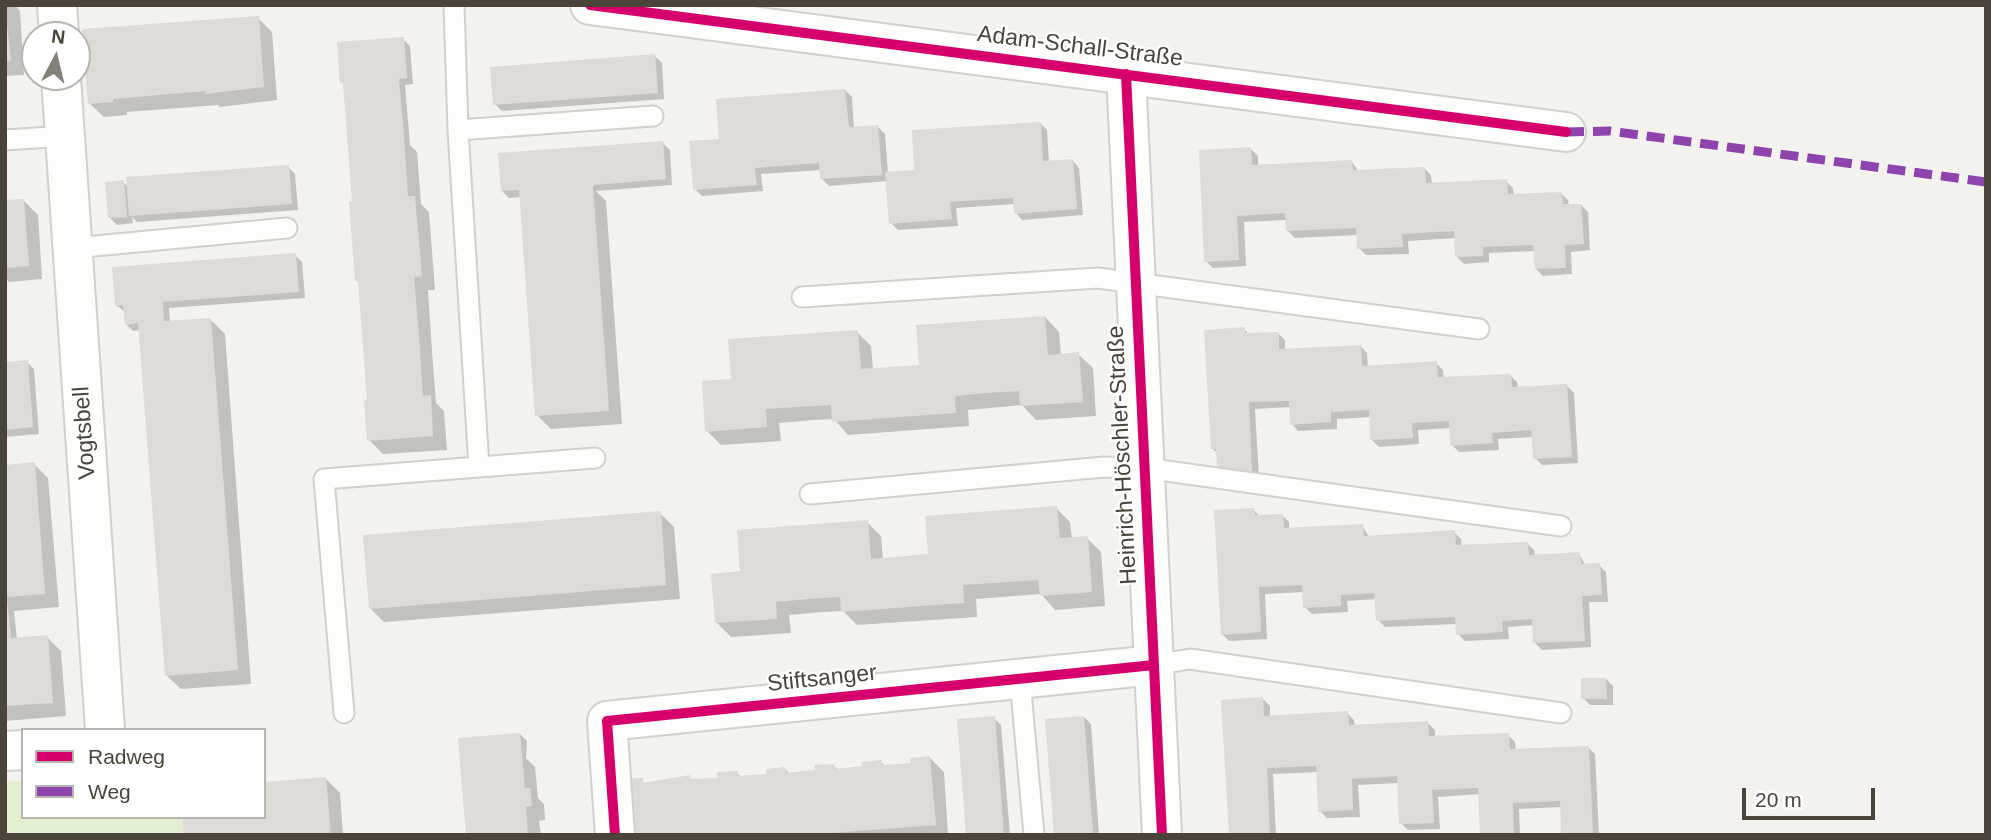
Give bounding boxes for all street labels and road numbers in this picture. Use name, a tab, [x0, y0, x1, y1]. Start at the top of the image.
street label: Adam-Schall-Straße	[976, 21, 1184, 73]
street label: Heinrich-Höschler-Straße	[1102, 325, 1144, 585]
street label: Vogtsbell	[68, 385, 102, 481]
street label: Stiftsanger	[766, 660, 878, 698]

